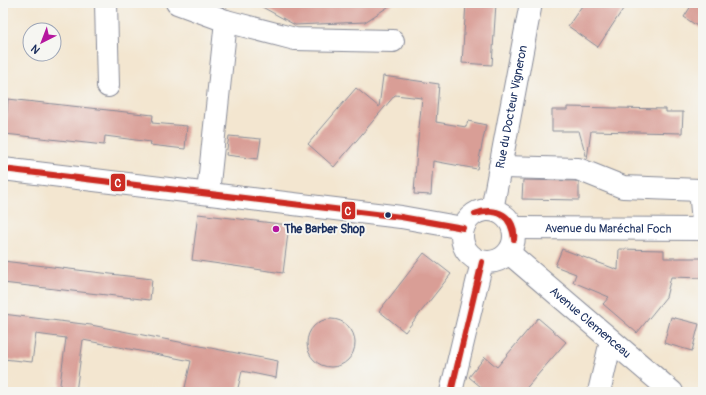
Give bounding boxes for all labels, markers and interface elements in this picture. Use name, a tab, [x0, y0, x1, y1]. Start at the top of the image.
north arrow	[22, 22, 62, 62]
text: N	[28, 41, 43, 56]
street label: Rue du Docteur Vigneron	[492, 44, 530, 170]
line badge: C	[110, 173, 126, 192]
text: C	[115, 177, 122, 190]
line badge: C	[341, 201, 356, 220]
text: C	[345, 205, 352, 218]
unlabelled marker	[383, 210, 393, 220]
street label: Avenue du Maréchal Foch	[545, 221, 672, 236]
place label: The Barber Shop	[283, 222, 365, 237]
marker: The Barber Shop	[271, 224, 281, 234]
street label: Avenue Clemenceau	[547, 284, 634, 361]

